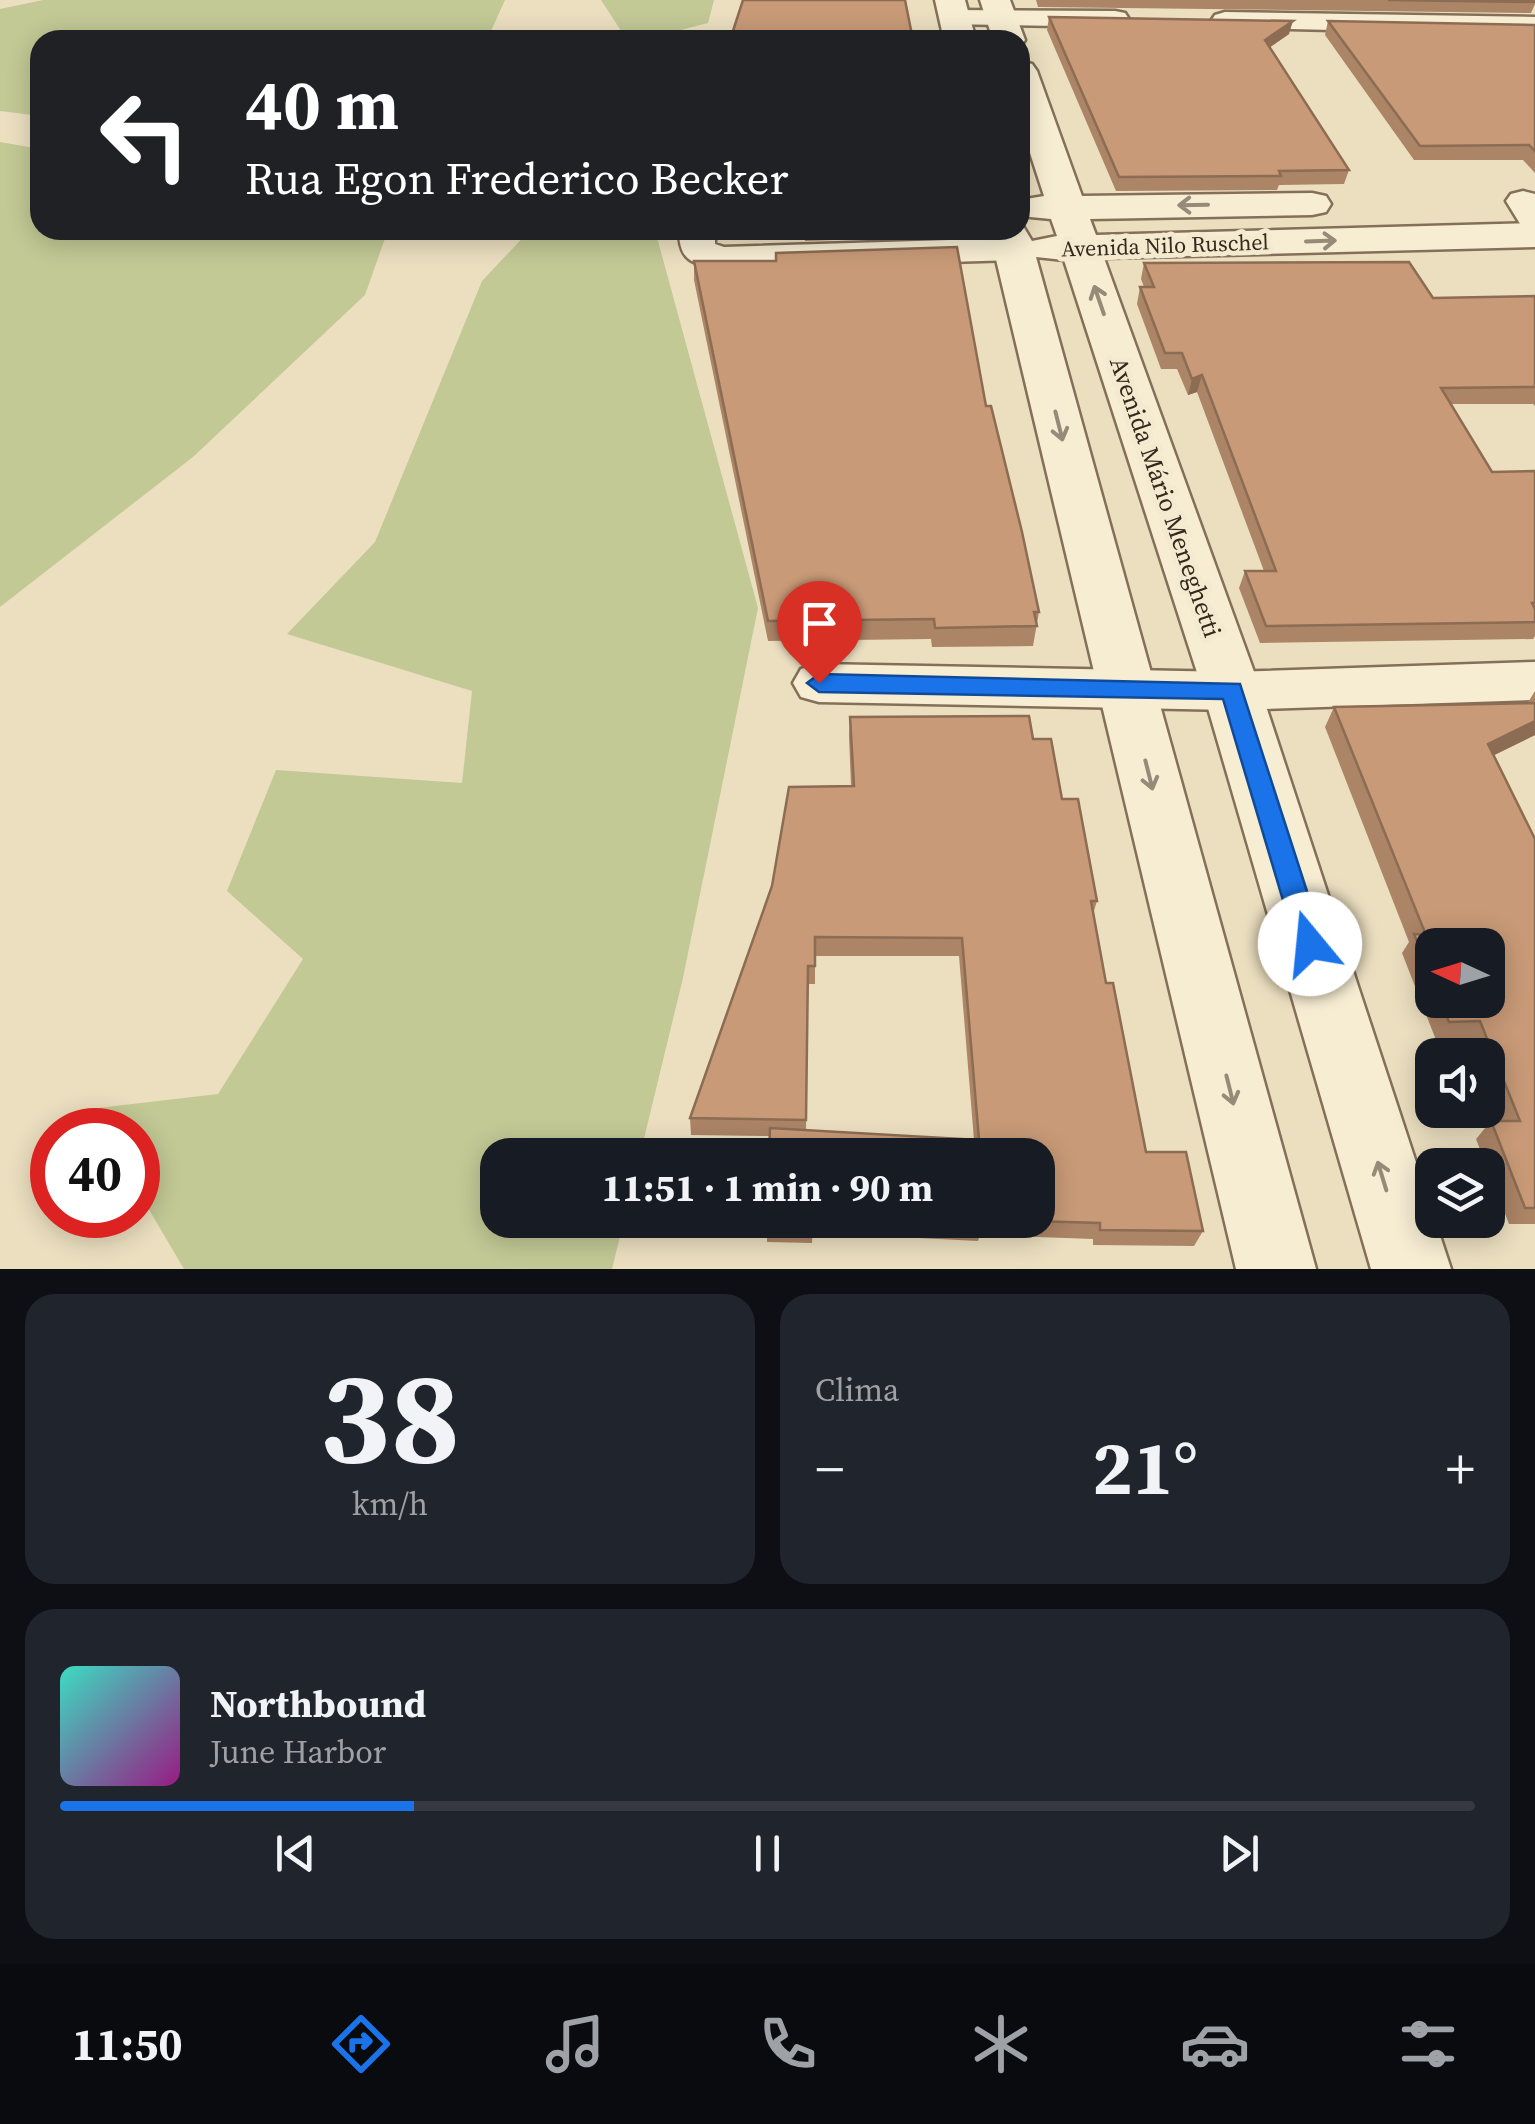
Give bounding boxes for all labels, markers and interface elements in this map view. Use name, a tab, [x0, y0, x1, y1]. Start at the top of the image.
text: 40 m	[245, 56, 399, 152]
icon: left	[80, 70, 210, 200]
text: Rua Egon Frederico Becker	[245, 147, 789, 209]
one-way arrow	[1177, 196, 1210, 214]
street label: Avenida Nilo Ruschel	[1061, 226, 1269, 264]
one-way arrow	[1305, 231, 1337, 250]
one-way arrow	[1089, 285, 1107, 317]
street label: Avenida Mário Meneghetti	[1102, 352, 1230, 642]
one-way arrow	[1051, 410, 1070, 441]
pin	[777, 581, 862, 684]
icon: arrive	[792, 596, 847, 651]
one-way arrow	[1141, 759, 1160, 790]
position arrow	[1258, 892, 1362, 996]
north arrow	[1415, 928, 1505, 1018]
map controls	[1415, 928, 1505, 1238]
button: sound	[1415, 1038, 1505, 1128]
one-way arrow	[1222, 1073, 1240, 1105]
speed limit sign: 40	[30, 1108, 160, 1238]
button: layers	[1415, 1148, 1505, 1238]
one-way arrow	[1372, 1161, 1390, 1192]
text: 11:51 · 1 min · 90 m	[602, 1162, 933, 1214]
text: 38	[320, 1327, 460, 1506]
text: Clima	[815, 1368, 899, 1412]
text: 21°	[1092, 1416, 1198, 1519]
text: −	[815, 1431, 844, 1506]
text: +	[1446, 1431, 1475, 1506]
text: km/h	[352, 1482, 428, 1526]
text: Northbound	[210, 1678, 426, 1730]
text: June Harbor	[210, 1730, 386, 1774]
icon: previous	[268, 1826, 323, 1881]
icon: pause	[740, 1826, 795, 1881]
icon: next	[1212, 1826, 1267, 1881]
icon: directions	[326, 2009, 396, 2079]
icon: music	[540, 2009, 610, 2079]
icon: phone	[753, 2009, 823, 2079]
icon: climate	[966, 2009, 1036, 2079]
icon: car	[1180, 2009, 1250, 2079]
icon: filters	[1393, 2009, 1463, 2079]
text: 11:50	[72, 2013, 183, 2075]

